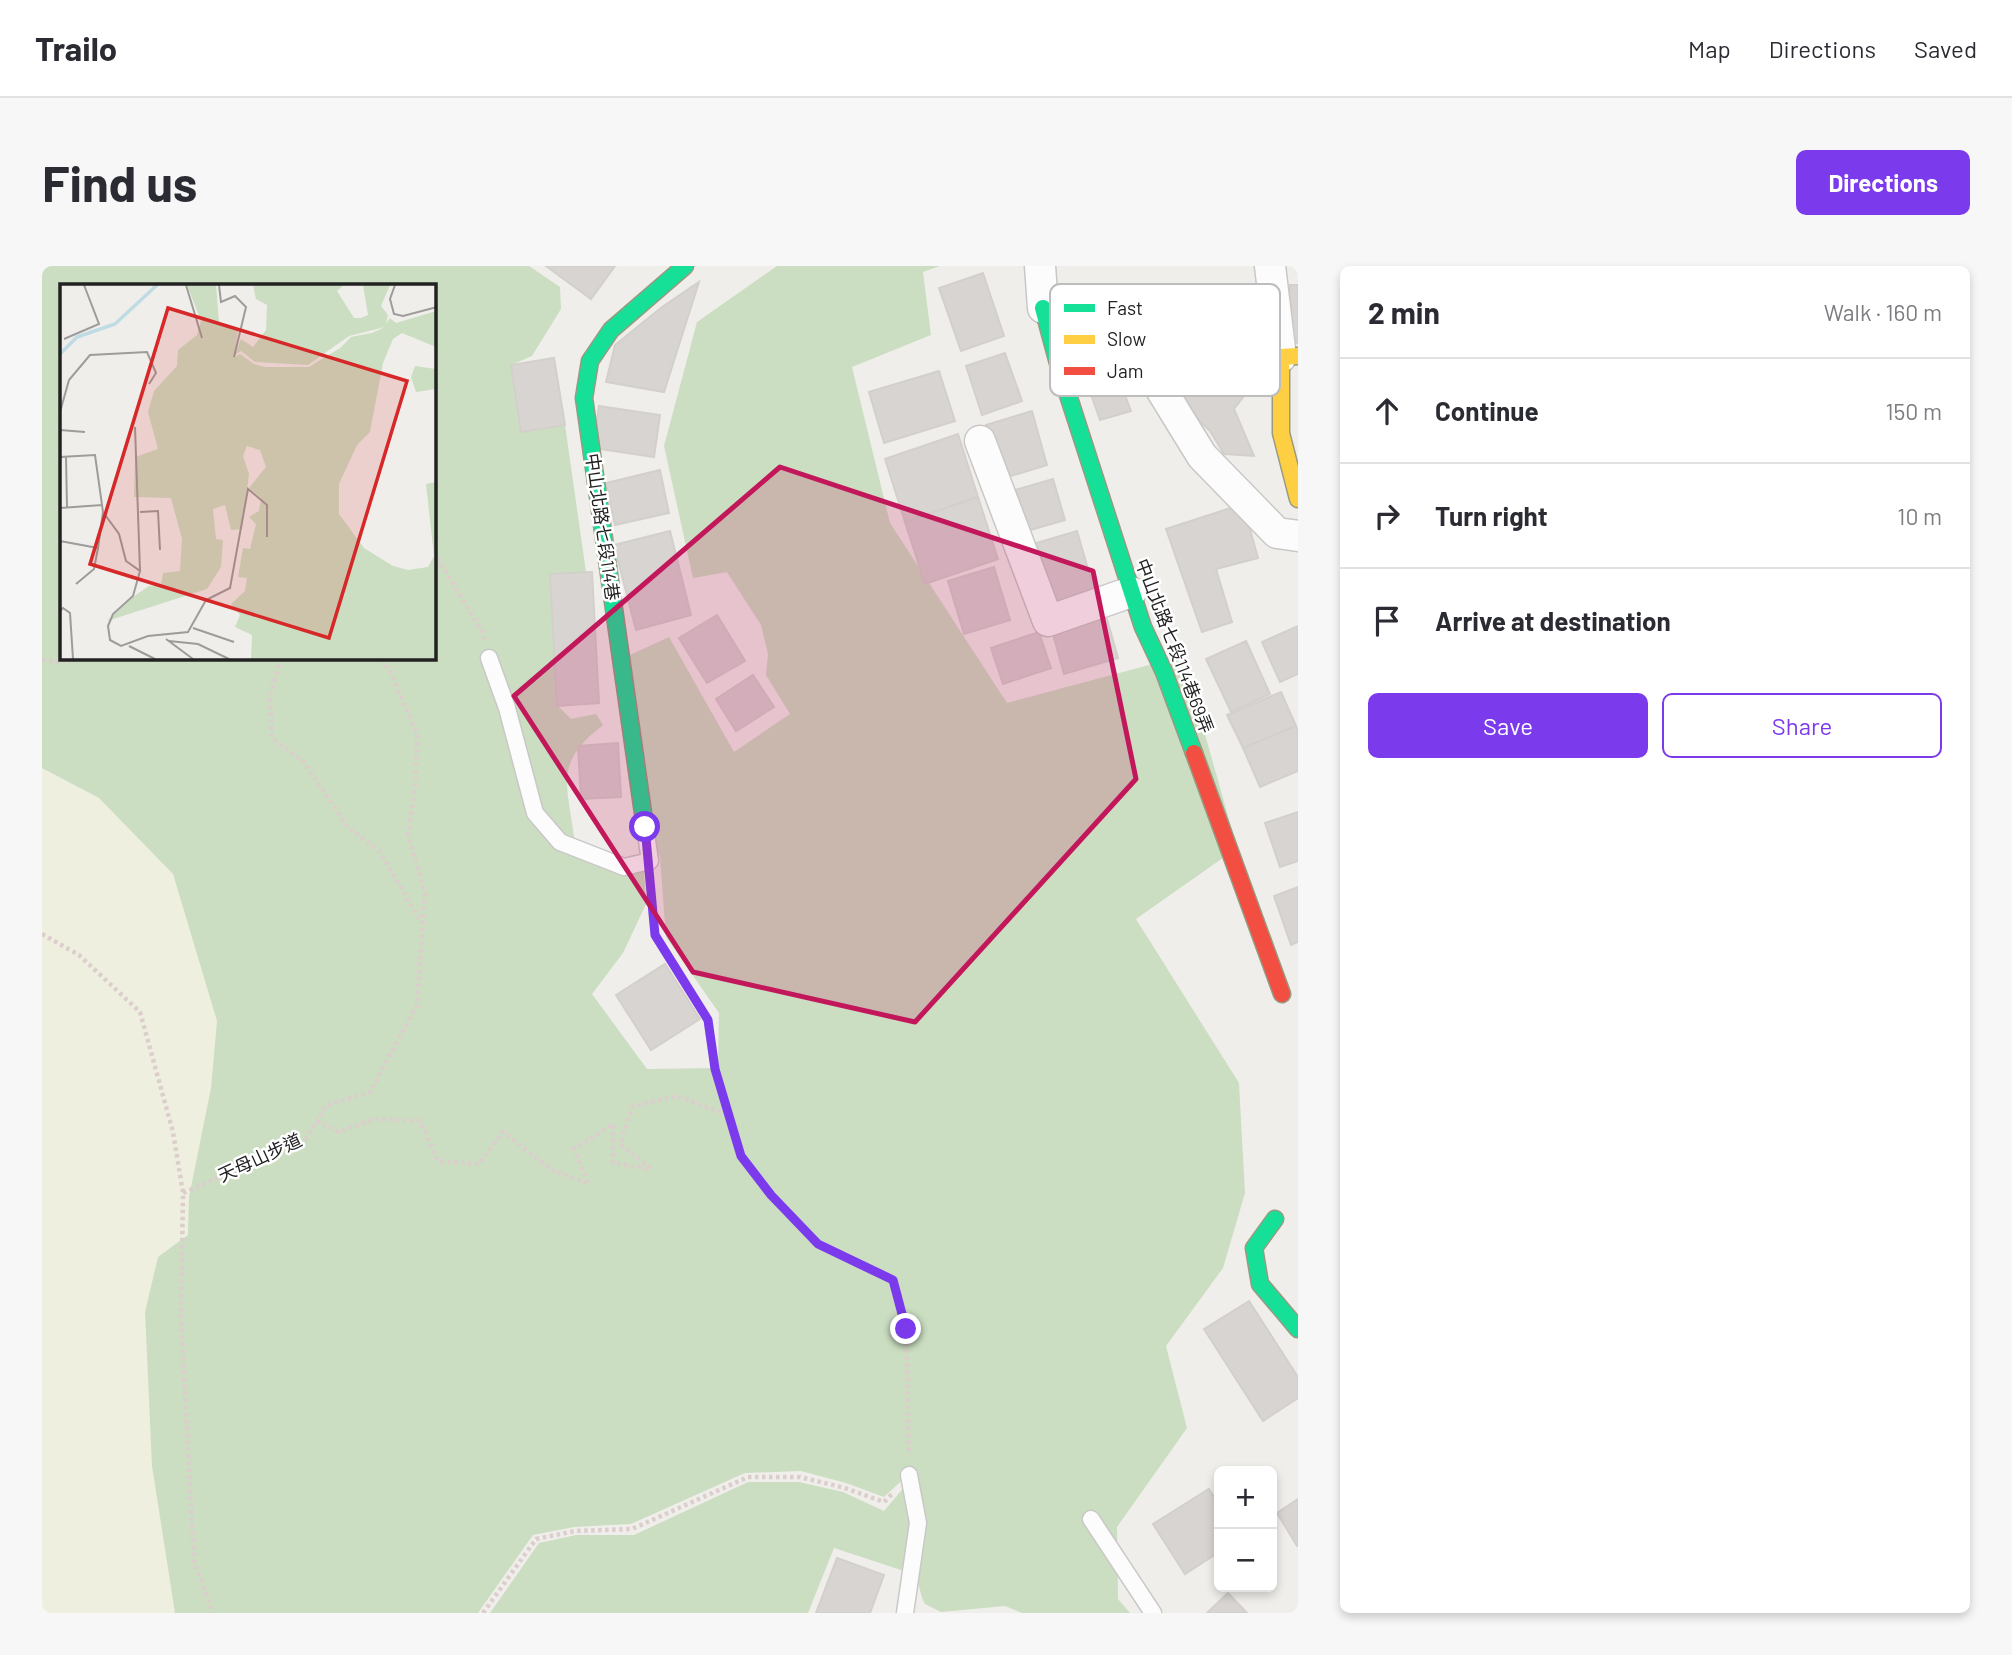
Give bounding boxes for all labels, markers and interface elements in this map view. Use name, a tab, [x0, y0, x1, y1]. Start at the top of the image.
text: Trailo	[35, 28, 117, 68]
text: Map	[1688, 34, 1731, 63]
text: Directions	[1769, 34, 1876, 63]
text: Saved	[1914, 34, 1977, 63]
button: Directions	[1796, 150, 1970, 215]
text: Find us	[42, 153, 197, 212]
inset map	[60, 284, 436, 660]
legend	[1050, 284, 1280, 396]
text: 2 min	[1368, 294, 1440, 330]
text: Fast	[1107, 296, 1143, 319]
text: Walk · 160 m	[1824, 298, 1942, 326]
text: Slow	[1107, 327, 1146, 350]
text: Jam	[1107, 359, 1143, 382]
icon: ahead	[1368, 392, 1406, 430]
text: Continue	[1435, 395, 1539, 426]
text: 150 m	[1886, 397, 1942, 425]
street label: 中山北路七段114巷	[582, 452, 624, 602]
icon: right	[1368, 497, 1406, 535]
text: Turn right	[1435, 500, 1548, 531]
text: 10 m	[1897, 502, 1942, 530]
street label: 中山北路七段114巷69弄	[1131, 555, 1218, 736]
icon: arrive	[1368, 602, 1406, 640]
text: Arrive at destination	[1435, 605, 1671, 636]
button: Save	[1368, 693, 1648, 758]
button: Share	[1662, 693, 1942, 758]
route start	[629, 811, 660, 842]
street label: 天母山步道	[214, 1128, 305, 1186]
route end	[890, 1313, 921, 1344]
map controls	[1214, 1466, 1277, 1592]
button: +	[1214, 1466, 1277, 1529]
button: −	[1214, 1529, 1277, 1592]

